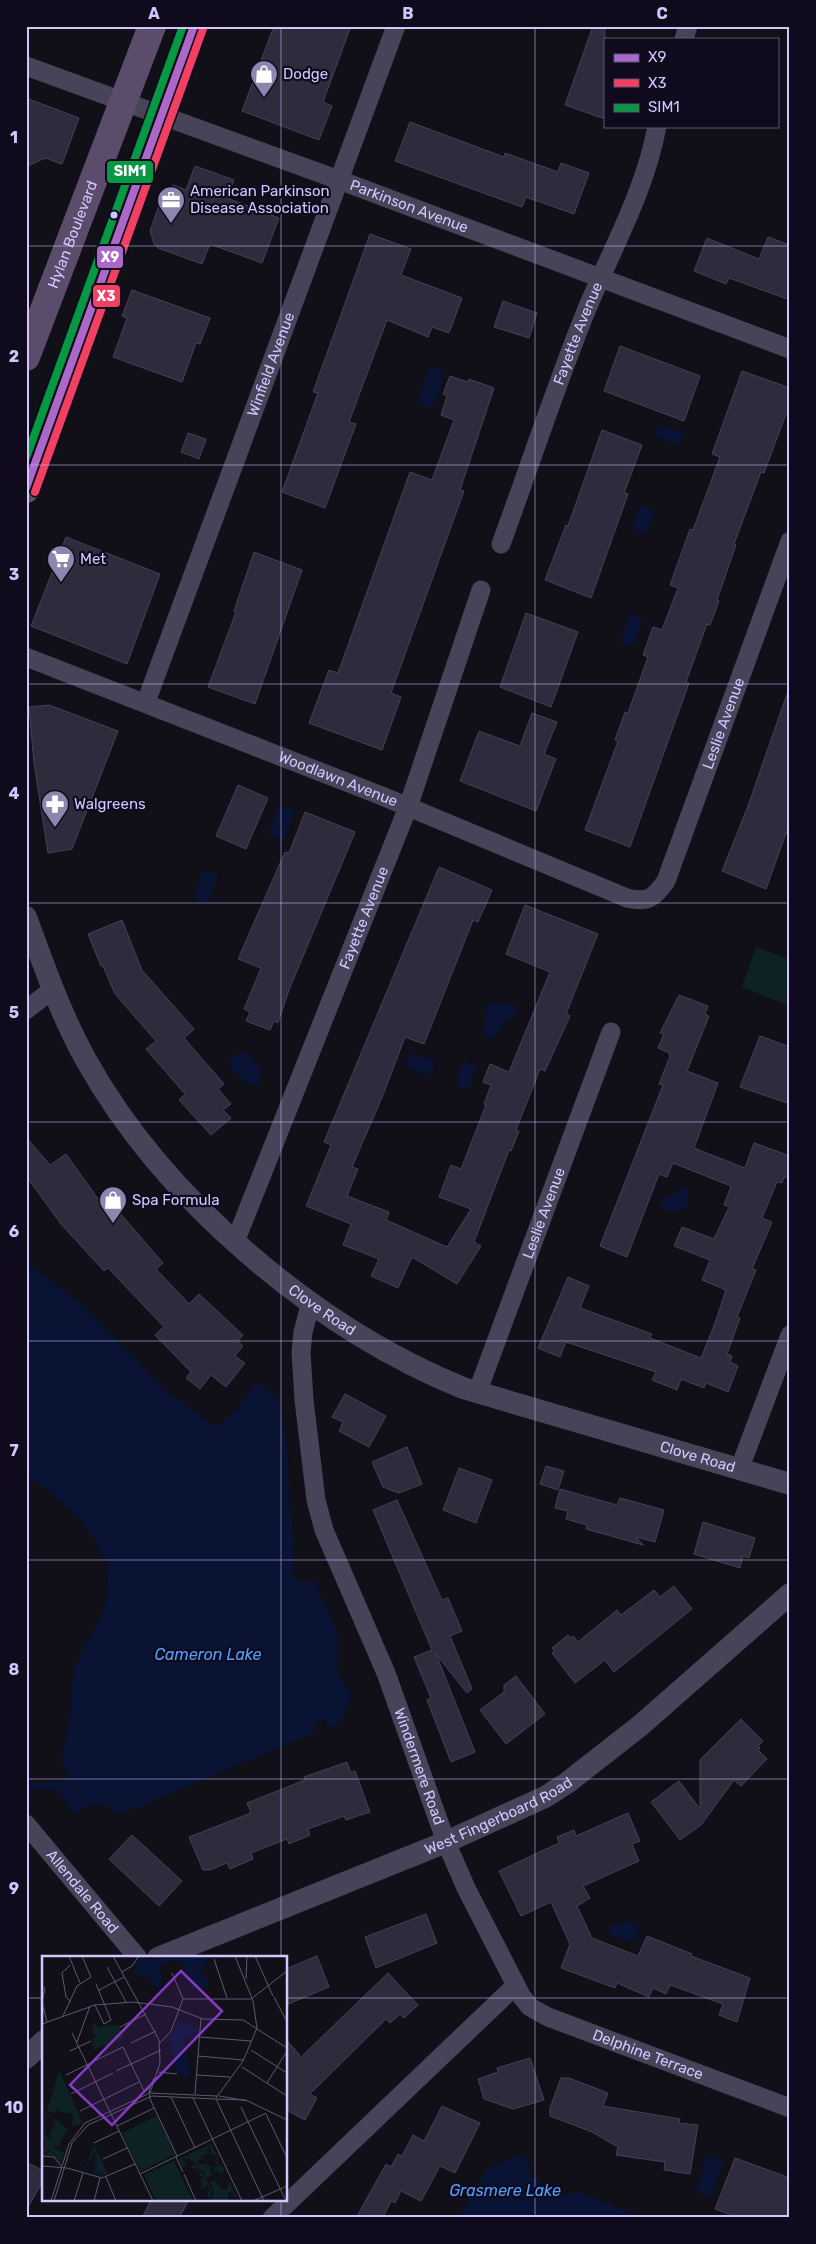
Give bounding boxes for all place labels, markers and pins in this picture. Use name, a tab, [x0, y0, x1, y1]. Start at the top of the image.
shop icon: Dodge	[249, 59, 279, 98]
place label: Dodge	[283, 65, 328, 83]
place label: American Parkinson Disease Association	[190, 182, 330, 217]
office icon: American Parkinson Disease Association	[156, 185, 186, 224]
unlabelled marker	[109, 210, 119, 220]
supermarket icon: Met	[46, 544, 76, 583]
place label: Met	[80, 550, 106, 568]
pharmacy icon: Walgreens	[40, 789, 70, 828]
place label: Walgreens	[74, 795, 146, 813]
shop icon: Spa Formula	[98, 1185, 128, 1224]
place label: Spa Formula	[132, 1191, 219, 1209]

